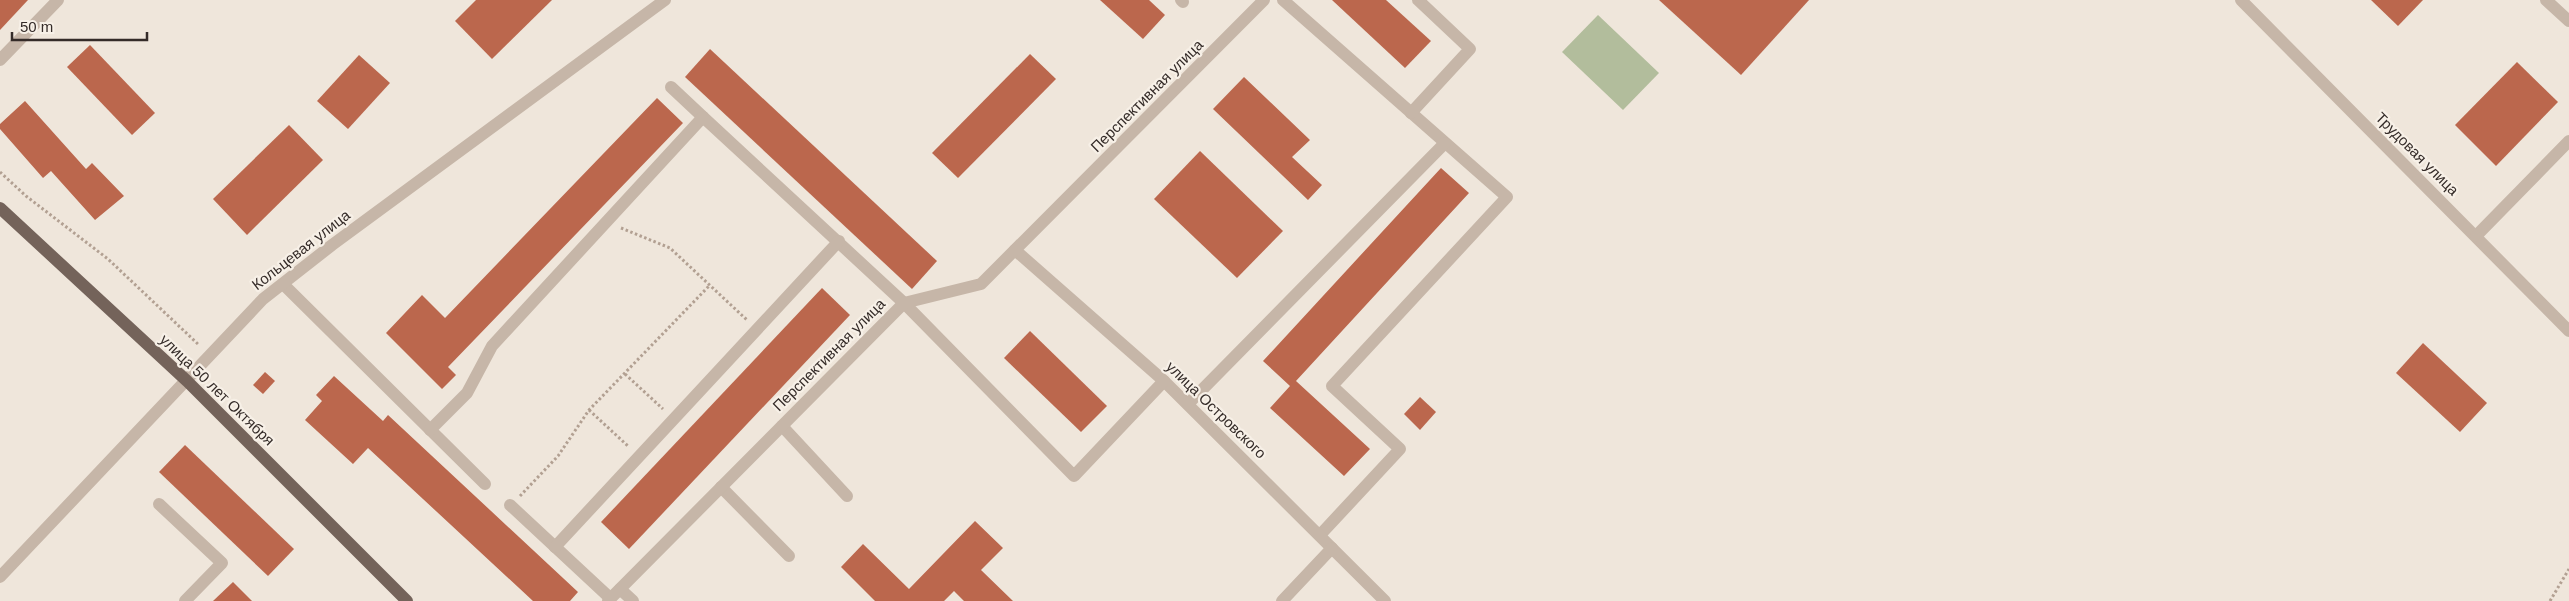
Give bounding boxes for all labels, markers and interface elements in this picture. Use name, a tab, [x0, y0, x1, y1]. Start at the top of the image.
scale bar	[12, 10, 148, 42]
text: 50 m	[20, 18, 53, 35]
street label: Перспективная улица	[1087, 36, 1207, 155]
street label: Трудовая улица	[2372, 109, 2463, 199]
street label: Кольцевая улица	[248, 206, 354, 293]
street label: Перспективная улица	[769, 295, 889, 414]
street label: улица 50 лет Октября	[157, 331, 278, 449]
street label: улица Островского	[1163, 358, 1270, 462]

